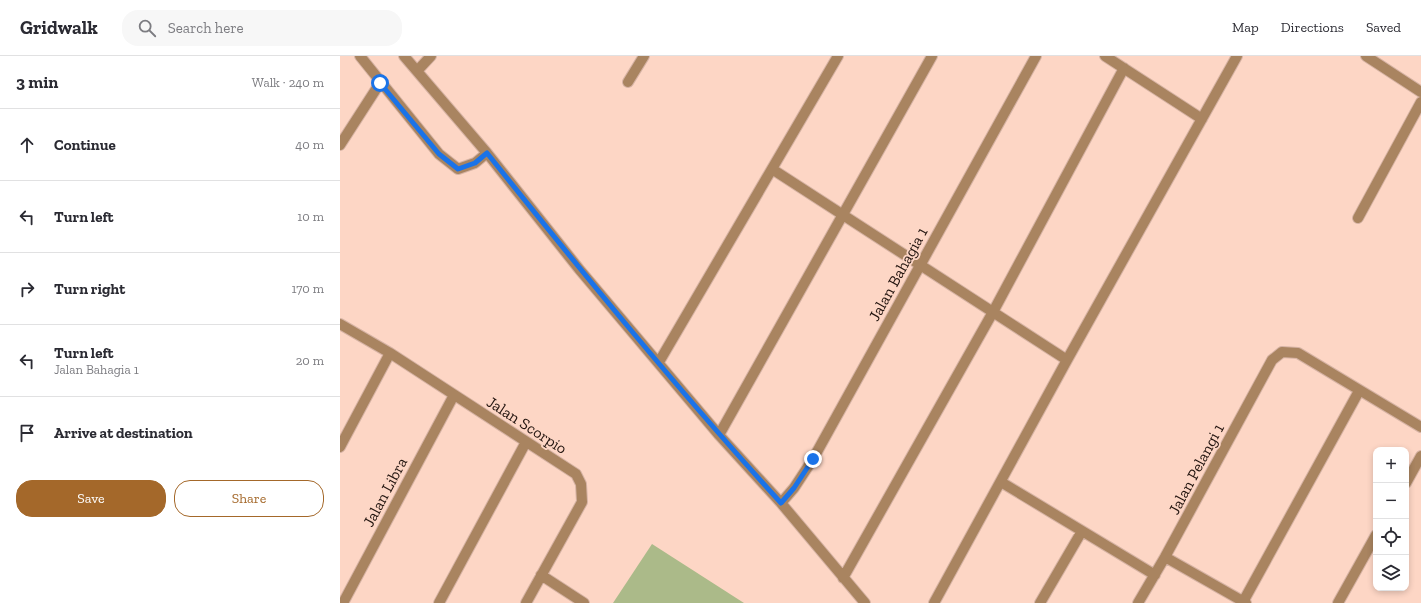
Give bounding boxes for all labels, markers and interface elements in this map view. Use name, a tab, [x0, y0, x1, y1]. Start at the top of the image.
search box	[122, 10, 402, 46]
text: Gridwalk	[20, 16, 98, 39]
icon: search	[136, 17, 158, 39]
text: Search here	[168, 19, 244, 37]
text: Map	[1232, 19, 1259, 36]
text: Directions	[1281, 19, 1344, 36]
text: Saved	[1366, 19, 1401, 36]
text: 3 min	[16, 72, 58, 92]
route start	[371, 74, 389, 92]
text: Walk · 240 m	[252, 75, 324, 90]
icon: ahead	[16, 134, 38, 156]
text: Continue	[54, 136, 116, 154]
text: 40 m	[295, 137, 324, 152]
icon: left	[16, 206, 38, 228]
text: Turn left	[54, 208, 114, 226]
text: 10 m	[297, 209, 324, 224]
street label: Jalan Bahagia 1	[864, 224, 932, 324]
icon: right	[16, 278, 38, 300]
text: Turn right	[54, 280, 125, 298]
text: 170 m	[291, 281, 324, 296]
text: Turn left	[54, 344, 114, 362]
icon: left	[16, 350, 38, 372]
text: 20 m	[296, 353, 324, 368]
text: Jalan Bahagia 1	[54, 362, 139, 377]
street label: Jalan Scorpio	[483, 392, 571, 458]
street label: Jalan Pelangi 1	[1164, 420, 1228, 518]
icon: arrive	[16, 422, 38, 444]
text: Arrive at destination	[54, 424, 193, 442]
map controls	[1373, 447, 1409, 591]
button: +	[1373, 447, 1409, 483]
route end	[804, 450, 822, 468]
street label: Jalan Libra	[359, 454, 411, 530]
button: Save	[16, 480, 166, 517]
button: Share	[174, 480, 324, 517]
button: −	[1373, 483, 1409, 519]
button: locate	[1373, 519, 1409, 555]
button: layers	[1373, 555, 1409, 591]

